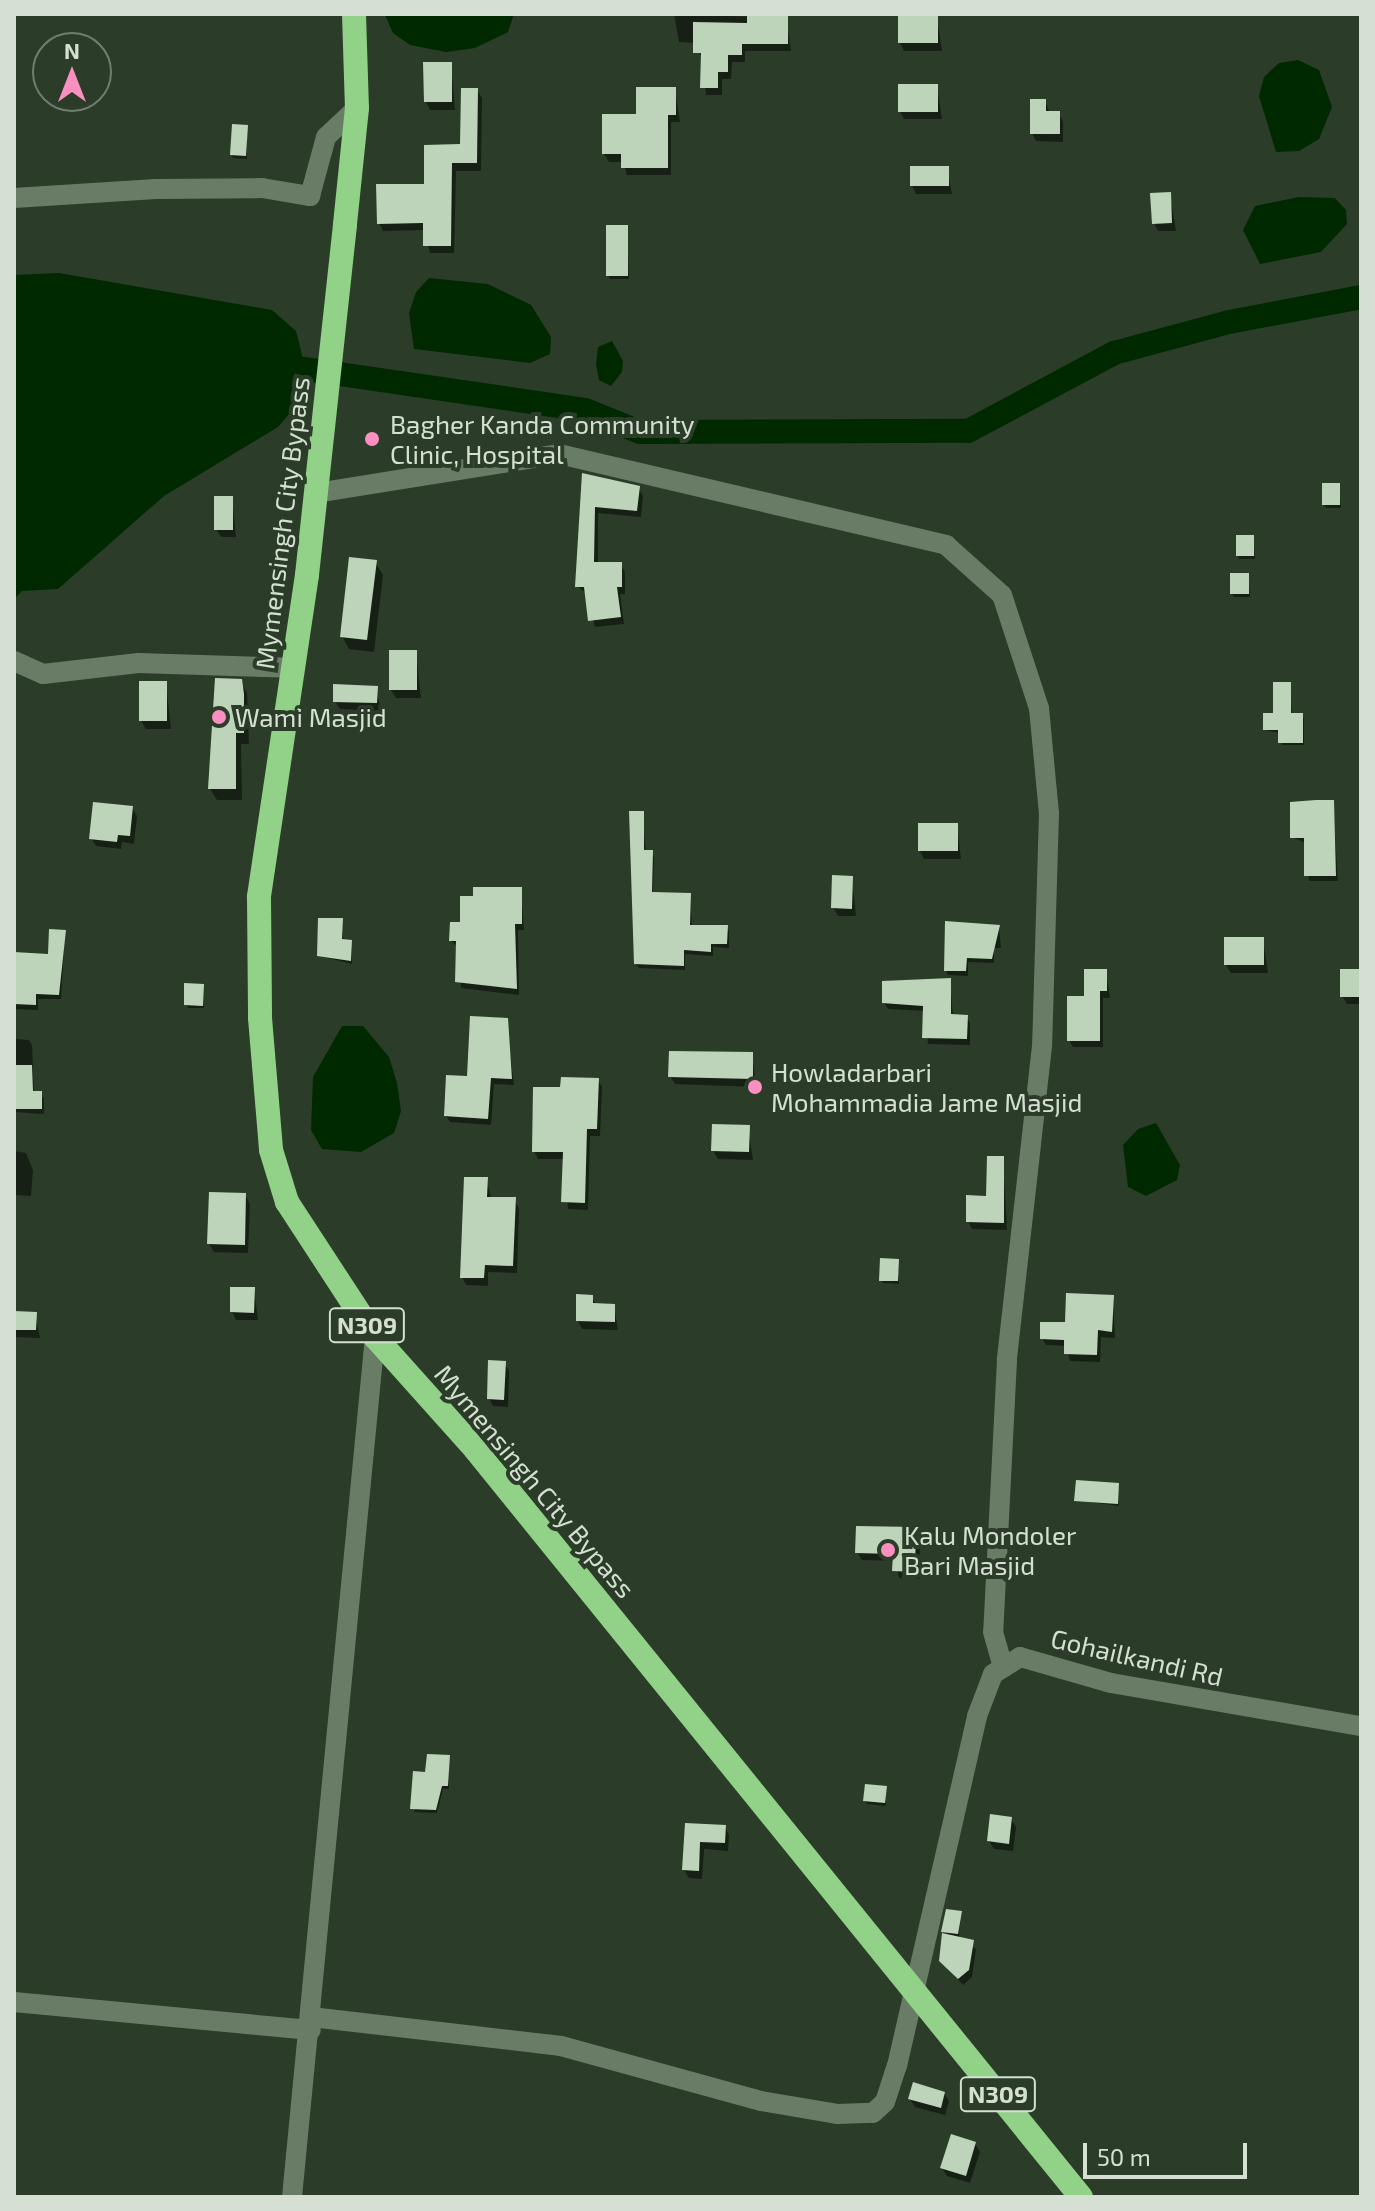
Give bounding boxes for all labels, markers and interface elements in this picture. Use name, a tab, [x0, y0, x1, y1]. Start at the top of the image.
north arrow	[32, 32, 112, 112]
text: N	[64, 37, 80, 63]
street label: Mymensingh City Bypass	[249, 375, 315, 671]
place label: Bagher Kanda Community Clinic, Hospital	[390, 408, 695, 470]
marker: Bagher Kanda Community Clinic, Hospital	[361, 428, 383, 450]
place label: Wami Masjid	[235, 701, 387, 733]
marker: Wami Masjid	[210, 708, 228, 726]
place label: Howladarbari Mohammadia Jame Masjid	[771, 1056, 1083, 1118]
marker: Howladarbari Mohammadia Jame Masjid	[746, 1078, 764, 1096]
road number: N309	[327, 1305, 407, 1345]
street label: Mymensingh City Bypass	[428, 1358, 642, 1604]
place label: Kalu Mondoler Bari Masjid	[904, 1519, 1076, 1580]
marker: Kalu Mondoler Bari Masjid	[879, 1541, 897, 1559]
street label: Gohailkandi Rd	[1048, 1622, 1226, 1692]
road number: N309	[958, 2074, 1038, 2114]
scale bar	[1087, 2127, 1251, 2177]
text: 50 m	[1097, 2142, 1151, 2171]

